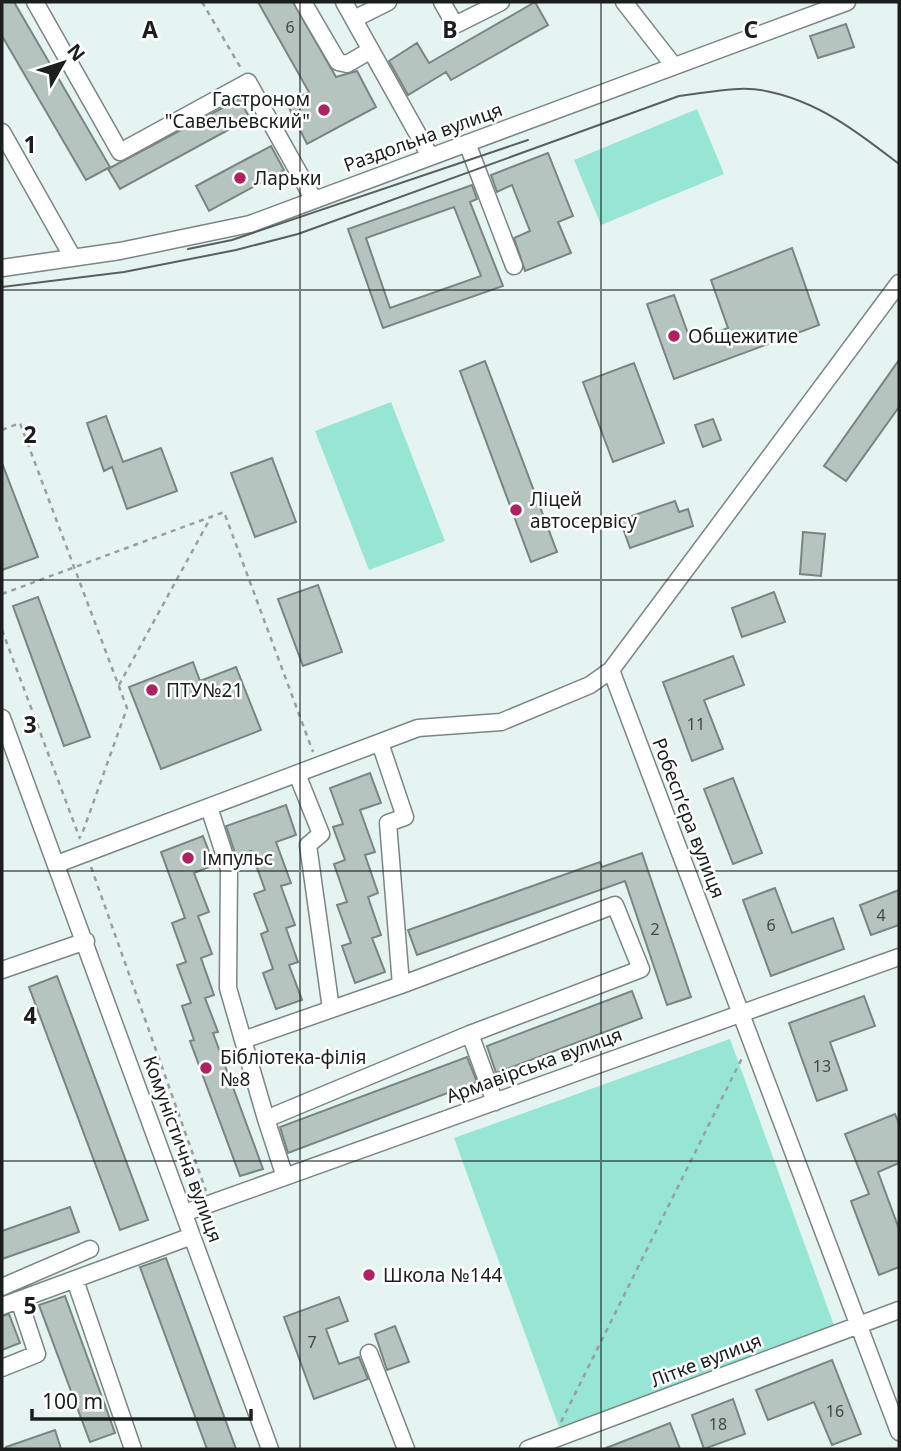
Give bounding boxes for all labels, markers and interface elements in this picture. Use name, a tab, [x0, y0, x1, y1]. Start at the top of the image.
text: A	[142, 13, 158, 45]
text: B	[442, 13, 458, 45]
text: C	[744, 13, 759, 45]
house number: 6	[285, 16, 295, 38]
north arrow	[28, 28, 98, 98]
text: N	[61, 38, 91, 66]
place label: Гастроном "Савельевский"	[165, 86, 310, 134]
street label: Раздольна вулиця	[340, 96, 506, 178]
marker: Гастроном "Савельевский"	[316, 102, 332, 118]
text: 1	[23, 128, 37, 160]
place label: Ларьки	[254, 165, 322, 191]
marker: Ларьки	[232, 170, 248, 186]
place label: Общежитие	[688, 323, 798, 349]
marker: Общежитие	[666, 328, 682, 344]
text: 2	[23, 418, 37, 450]
place label: Ліцей автосервісу	[530, 486, 637, 534]
marker: Ліцей автосервісу	[508, 502, 524, 518]
place label: ПТУ№21	[166, 677, 243, 703]
marker: ПТУ№21	[144, 682, 160, 698]
text: 3	[23, 708, 37, 740]
house number: 11	[687, 713, 705, 735]
street label: Робесп’єра вулиця	[646, 734, 732, 902]
place label: Імпульс	[202, 845, 273, 871]
marker: Імпульс	[180, 850, 196, 866]
house number: 4	[876, 904, 886, 926]
house number: 6	[766, 914, 776, 936]
house number: 2	[650, 918, 660, 940]
text: 4	[23, 999, 37, 1031]
street label: Армавірська вулиця	[442, 1021, 626, 1109]
place label: Бібліотека-філія №8	[220, 1044, 367, 1092]
street label: Комуністична вулиця	[137, 1052, 229, 1246]
house number: 13	[813, 1055, 831, 1077]
marker: Бібліотека-філія №8	[198, 1060, 214, 1076]
place label: Школа №144	[383, 1262, 502, 1288]
marker: Школа №144	[361, 1267, 377, 1283]
text: 5	[23, 1289, 37, 1321]
street label: Літке вулиця	[647, 1327, 765, 1393]
house number: 7	[307, 1331, 317, 1353]
scale bar	[32, 1378, 250, 1422]
text: 100 m	[42, 1387, 103, 1415]
house number: 16	[826, 1400, 844, 1422]
house number: 18	[709, 1413, 727, 1435]

